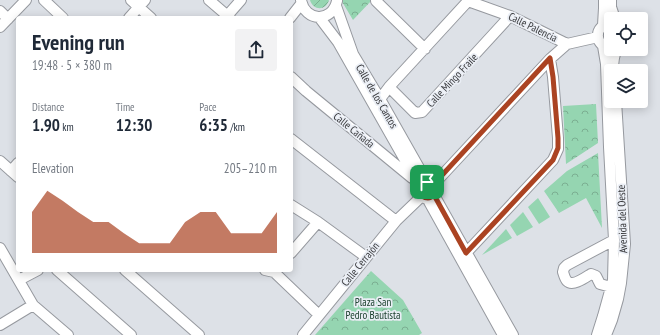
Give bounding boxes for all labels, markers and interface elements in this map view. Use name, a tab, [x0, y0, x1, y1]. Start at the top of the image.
street label: Calle Palencia	[506, 9, 560, 45]
map controls	[604, 12, 648, 108]
button: locate	[604, 12, 648, 56]
text: Evening run	[32, 28, 125, 56]
button: share	[235, 29, 277, 71]
street label: Calle Mingo Fraile	[423, 50, 481, 110]
text: 19:48 · 5 × 380 m	[32, 57, 112, 74]
street label: Calle de los Cantos	[353, 61, 401, 131]
button: layers	[604, 64, 648, 108]
text: Distance	[32, 100, 64, 114]
text: Time	[116, 100, 135, 114]
text: Pace	[199, 100, 217, 114]
street label: Calle Cañada	[331, 109, 377, 151]
text: 1.90	[32, 114, 60, 136]
text: 12:30	[116, 114, 152, 136]
text: 6:35	[199, 114, 228, 136]
text: km	[60, 120, 74, 134]
text: /km	[228, 120, 245, 134]
text: Elevation	[32, 160, 74, 177]
text: 205–210 m	[224, 160, 277, 177]
pin	[410, 165, 444, 199]
icon: arrive	[416, 171, 438, 193]
street label: Avenida del Oeste	[614, 184, 630, 253]
street label: Calle Cerrajón	[338, 239, 382, 289]
park label: Plaza San Pedro Bautista	[346, 295, 400, 322]

